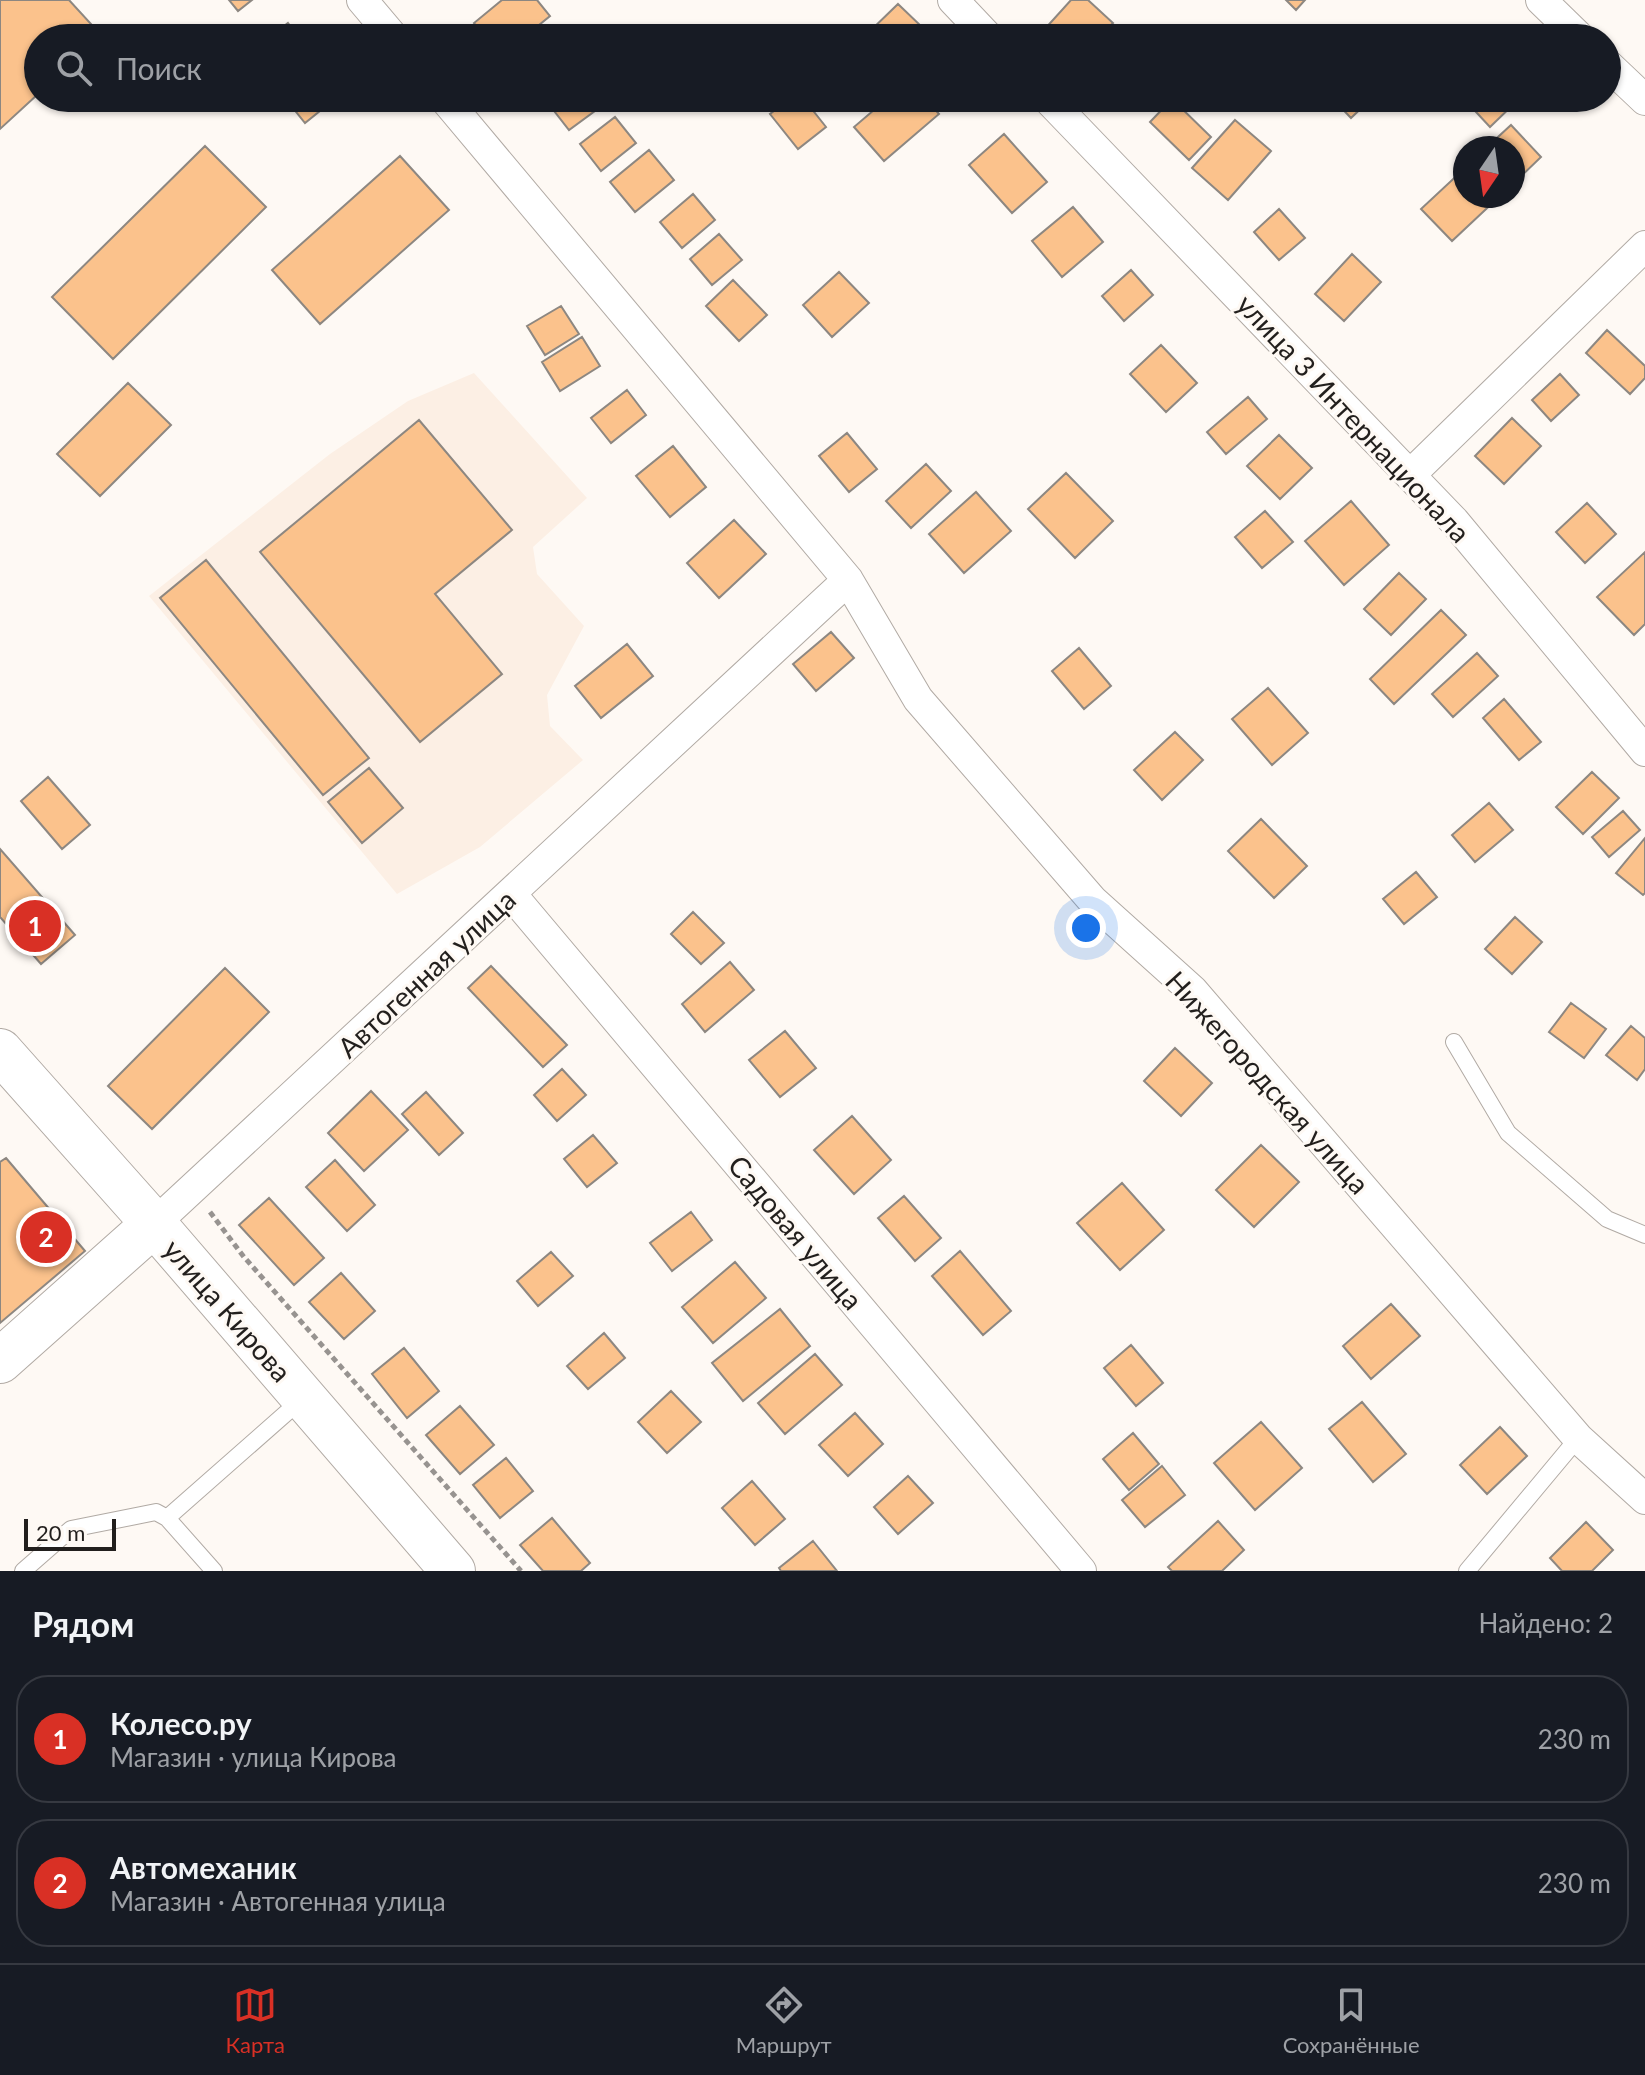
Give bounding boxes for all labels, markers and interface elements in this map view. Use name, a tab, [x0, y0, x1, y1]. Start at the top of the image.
search box	[24, 24, 1621, 112]
icon: search	[52, 46, 96, 90]
text: Поиск	[116, 50, 202, 86]
north arrow	[1453, 136, 1525, 208]
street label: улица 3 Интернационала	[1230, 287, 1478, 549]
street label: Автогенная улица	[330, 882, 522, 1064]
pin: 1	[9, 896, 61, 956]
your location	[1066, 908, 1106, 948]
street label: Нижегородская улица	[1159, 964, 1377, 1200]
street label: Садовая улица	[722, 1148, 870, 1316]
pin: 2	[20, 1207, 72, 1267]
street label: улица Кирова	[157, 1232, 299, 1388]
scale bar	[24, 1515, 116, 1551]
text: 20 m	[36, 1519, 85, 1546]
text: Рядом	[32, 1603, 134, 1644]
text: Найдено: 2	[1478, 1607, 1613, 1639]
text: Колесо.ру	[110, 1705, 251, 1741]
text: 1	[52, 1723, 68, 1755]
text: 230 m	[1538, 1723, 1611, 1755]
text: Магазин · улица Кирова	[110, 1741, 397, 1773]
text: Автомеханик	[110, 1849, 297, 1885]
text: 2	[52, 1867, 68, 1899]
text: 230 m	[1538, 1867, 1611, 1899]
text: Магазин · Автогенная улица	[110, 1885, 446, 1917]
tab: Карта	[225, 1983, 285, 2058]
tab: Маршрут	[736, 1983, 832, 2058]
tab: Сохранённые	[1283, 1983, 1420, 2058]

